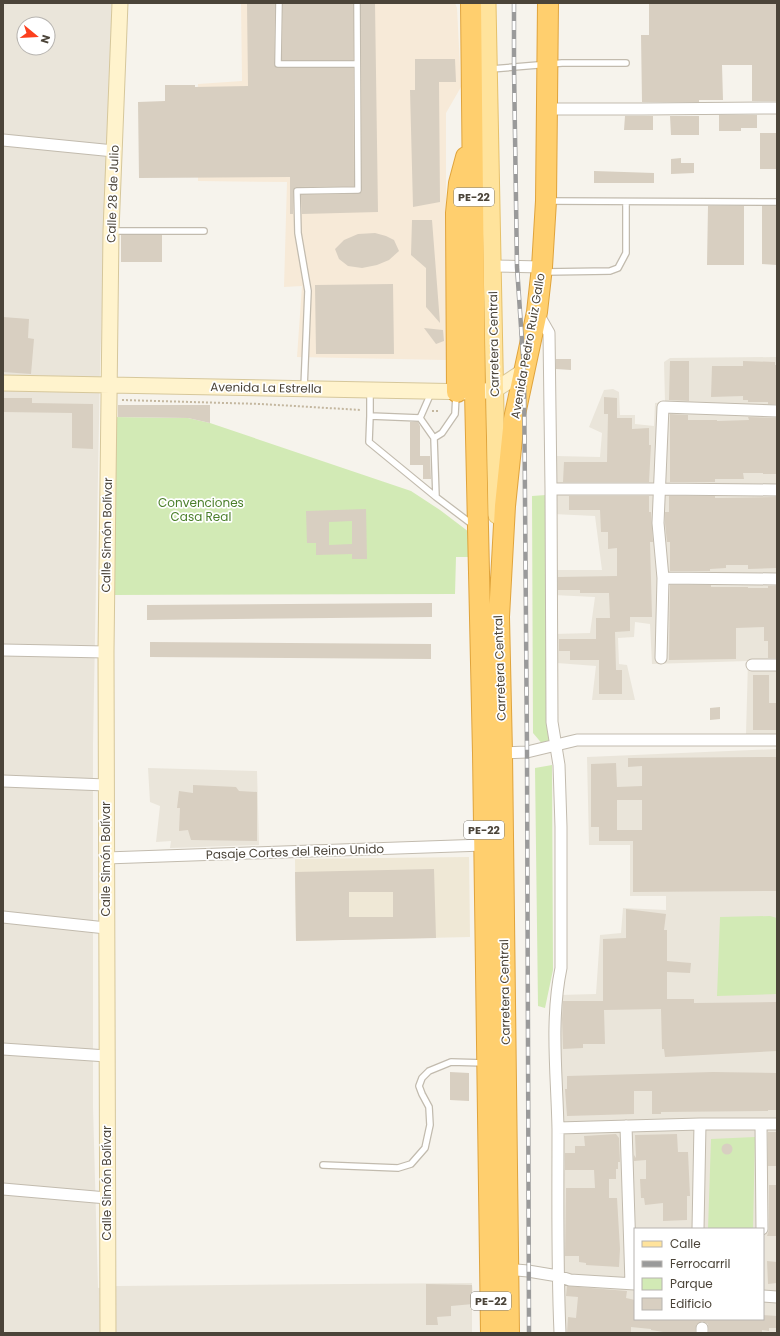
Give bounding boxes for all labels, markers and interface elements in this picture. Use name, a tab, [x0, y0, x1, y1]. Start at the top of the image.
north arrow	[16, 16, 56, 56]
text: N	[37, 33, 54, 46]
street label: Calle 28 de Julio	[102, 144, 123, 243]
road number: PE-22	[454, 188, 494, 206]
street label: Avenida Pedro Ruiz Gallo	[506, 271, 549, 420]
street label: Carretera Central	[484, 291, 503, 397]
street label: Avenida La Estrella	[210, 378, 322, 397]
street label: Calle Simón Bolívar	[97, 477, 116, 593]
park label: Convenciones Casa Real	[158, 494, 244, 525]
street label: Carretera Central	[489, 615, 510, 721]
street label: Calle Simón Bolívar	[97, 801, 114, 917]
road number: PE-22	[464, 821, 504, 839]
street label: Pasaje Cortes del Reino Unido	[206, 840, 385, 863]
street label: Carretera Central	[495, 939, 514, 1045]
street label: Calle Simón Bolívar	[98, 1125, 115, 1241]
legend	[634, 1228, 764, 1320]
text: Calle	[670, 1235, 701, 1252]
text: Ferrocarril	[670, 1255, 730, 1272]
text: Parque	[670, 1275, 713, 1292]
road number: PE-22	[471, 1292, 511, 1310]
text: Edificio	[670, 1295, 712, 1312]

